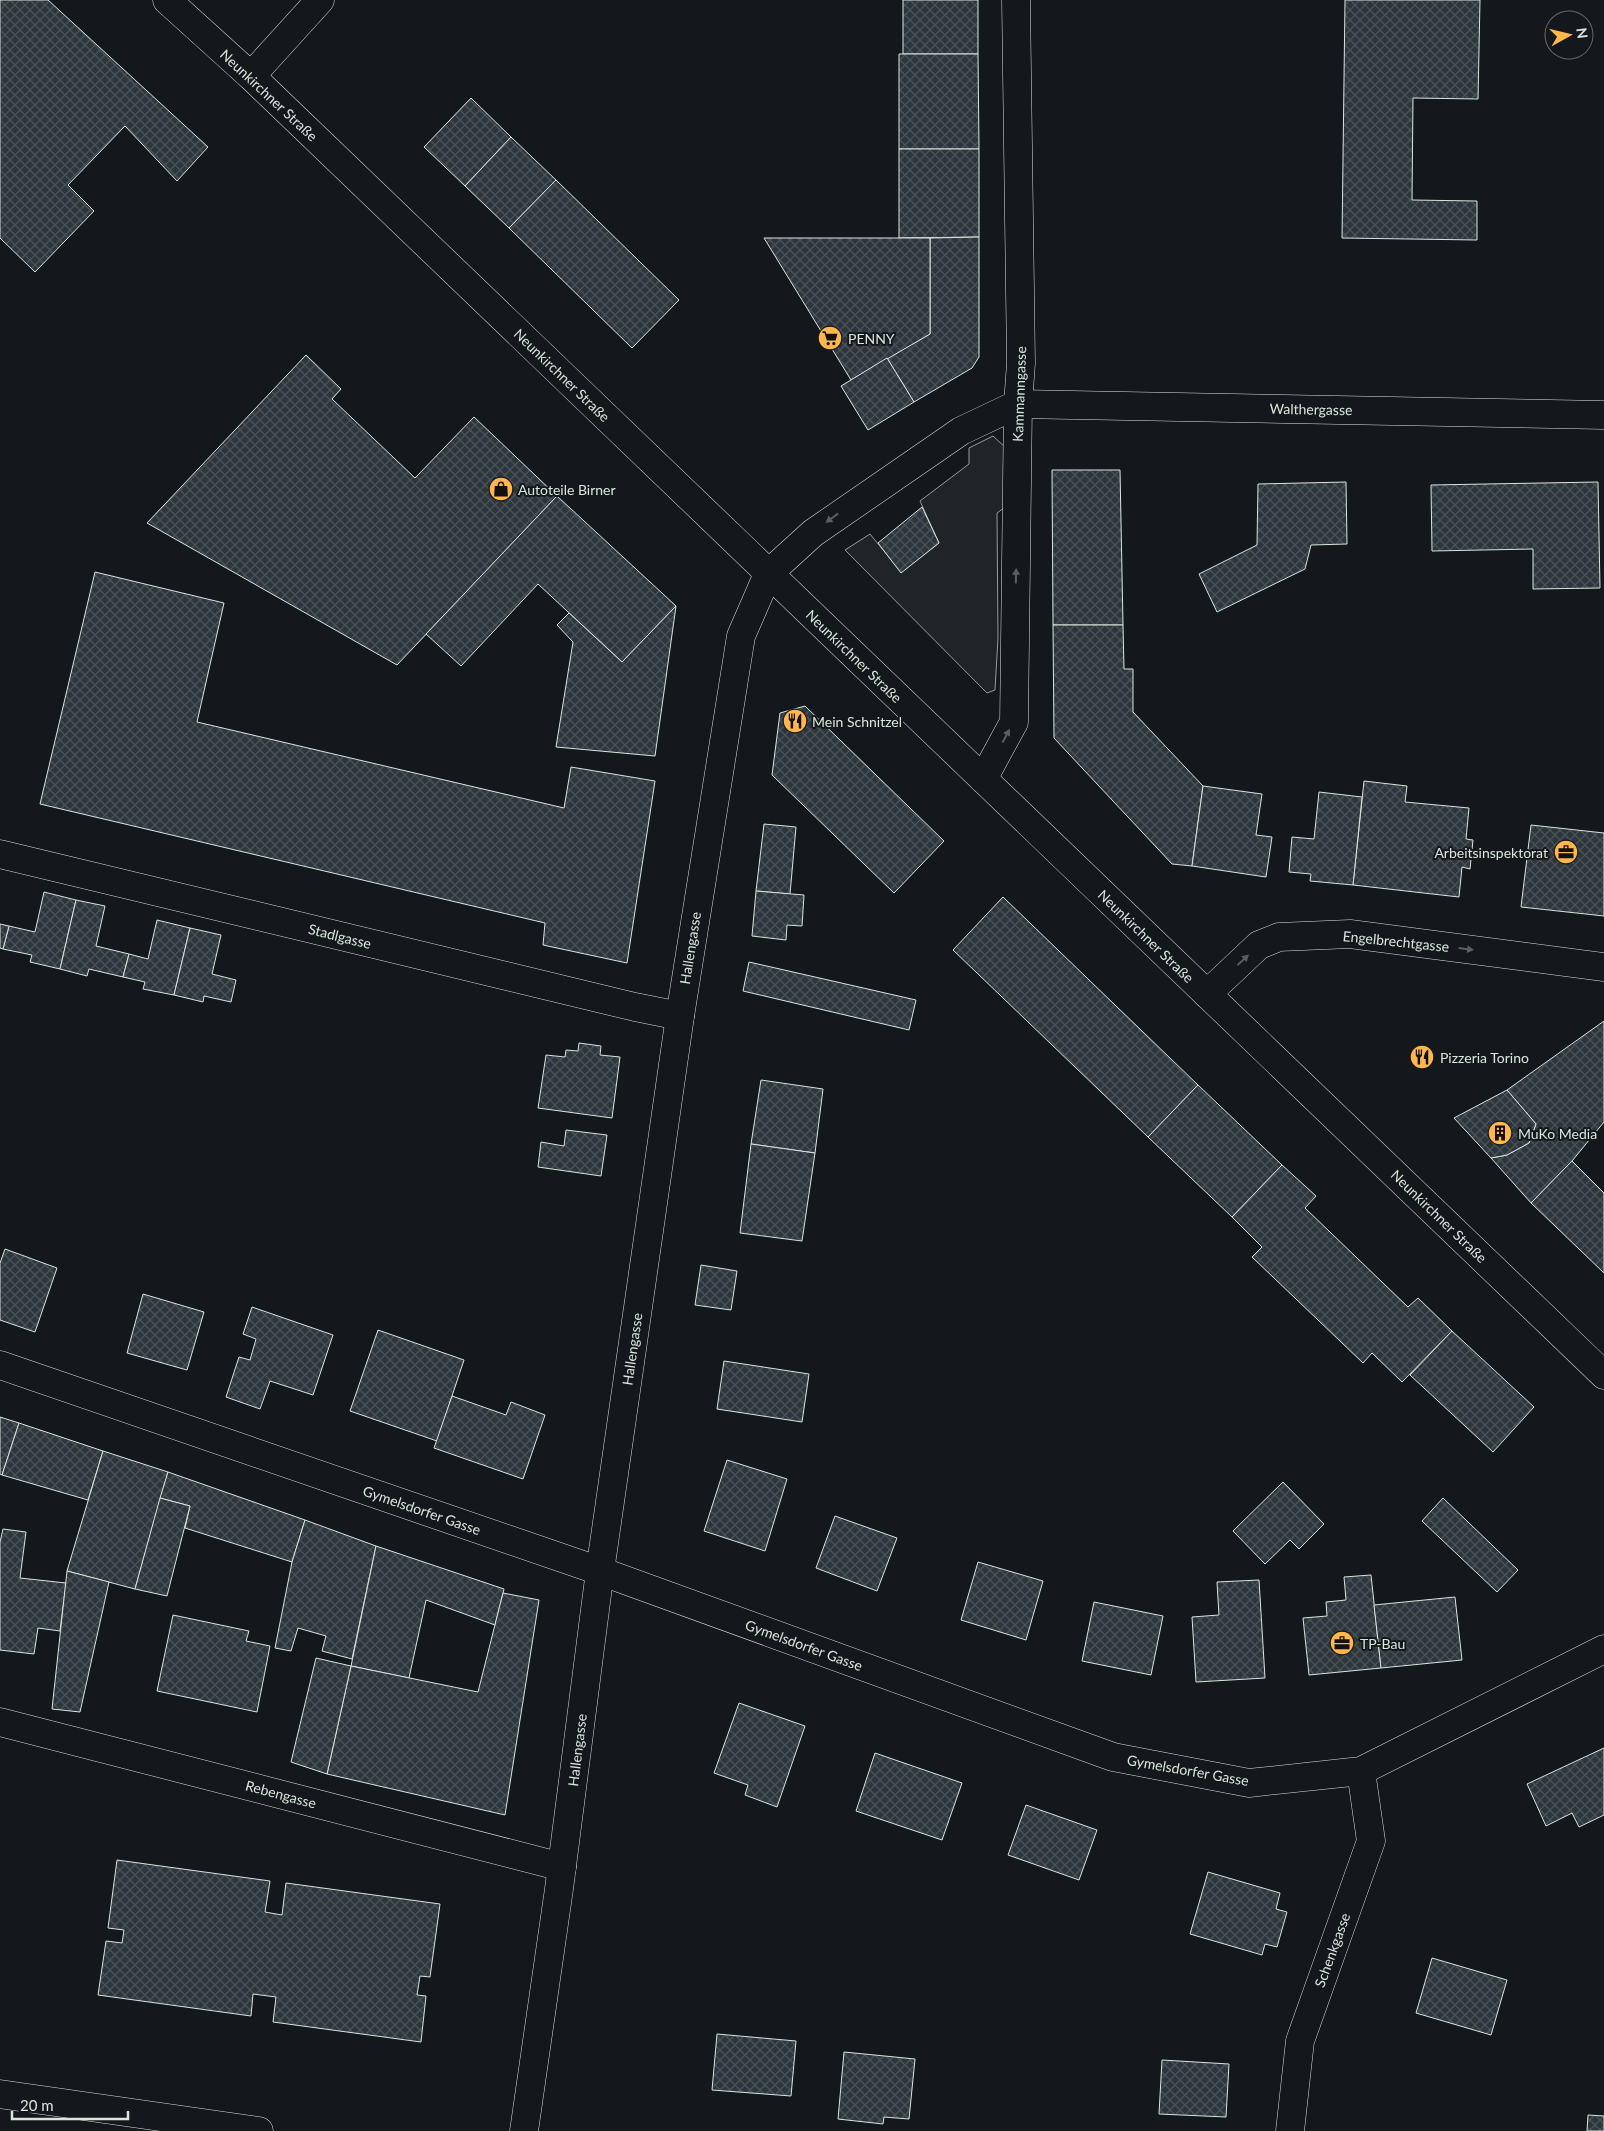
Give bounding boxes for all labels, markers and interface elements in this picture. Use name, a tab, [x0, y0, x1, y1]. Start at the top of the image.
north arrow	[1544, 10, 1594, 60]
text: N	[1573, 27, 1592, 40]
street label: Neunkirchner Straße	[217, 46, 321, 144]
street label: Neunkirchner Straße	[511, 325, 613, 425]
supermarket icon: PENNY	[817, 325, 843, 351]
place label: PENNY	[848, 330, 895, 347]
street label: Kammanngasse	[1009, 346, 1029, 442]
street label: Walthergasse	[1269, 400, 1353, 418]
shop icon: Autoteile Birner	[488, 476, 514, 502]
place label: Autoteile Birner	[518, 481, 616, 498]
one-way arrow	[825, 513, 839, 523]
one-way arrow	[1012, 568, 1020, 584]
street label: Neunkirchner Straße	[803, 606, 905, 706]
restaurant icon: Mein Schnitzel	[782, 708, 808, 734]
place label: Mein Schnitzel	[812, 713, 902, 730]
one-way arrow	[1002, 729, 1010, 744]
office icon: Arbeitsinspektorat	[1553, 839, 1579, 865]
place label: Arbeitsinspektorat	[1434, 844, 1548, 861]
street label: Neunkirchner Straße	[1095, 886, 1197, 986]
street label: Hallengasse	[676, 911, 704, 985]
street label: Stadlgasse	[307, 920, 373, 952]
street label: Engelbrechtgasse	[1342, 927, 1450, 955]
one-way arrow	[1459, 945, 1475, 953]
one-way arrow	[1236, 955, 1249, 966]
restaurant icon: Pizzeria Torino	[1409, 1044, 1435, 1070]
place label: Pizzeria Torino	[1440, 1049, 1529, 1066]
building icon: MuKo Media	[1487, 1120, 1513, 1146]
place label: MuKo Media	[1518, 1125, 1597, 1142]
street label: Neunkirchner Straße	[1388, 1166, 1490, 1266]
street label: Hallengasse	[619, 1312, 645, 1386]
street label: Gymelsdorfer Gasse	[361, 1482, 483, 1538]
street label: Gymelsdorfer Gasse	[743, 1616, 865, 1674]
office icon: TP-Bau	[1329, 1630, 1355, 1656]
place label: TP-Bau	[1360, 1635, 1405, 1652]
street label: Hallengasse	[564, 1713, 590, 1787]
street label: Gymelsdorfer Gasse	[1126, 1751, 1250, 1789]
street label: Rebengasse	[244, 1776, 318, 1812]
street label: Schenkgasse	[1311, 1910, 1353, 1990]
scale bar	[12, 2088, 129, 2120]
text: 20 m	[20, 2096, 54, 2114]

